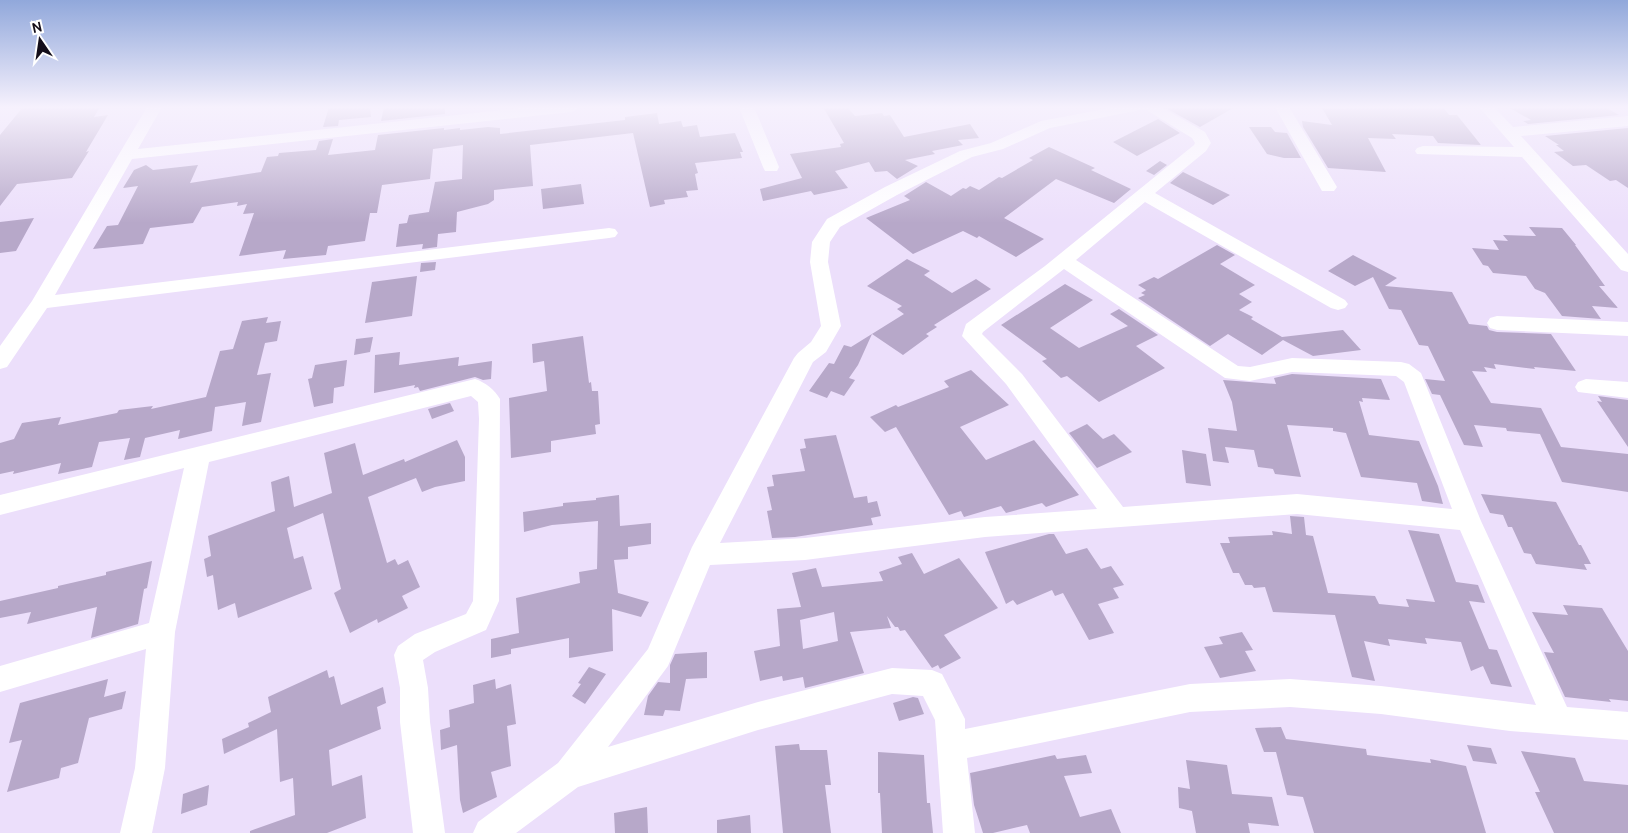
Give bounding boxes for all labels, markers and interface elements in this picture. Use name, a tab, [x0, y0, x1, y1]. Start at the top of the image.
north arrow	[15, 15, 65, 65]
text: N	[30, 17, 44, 37]

